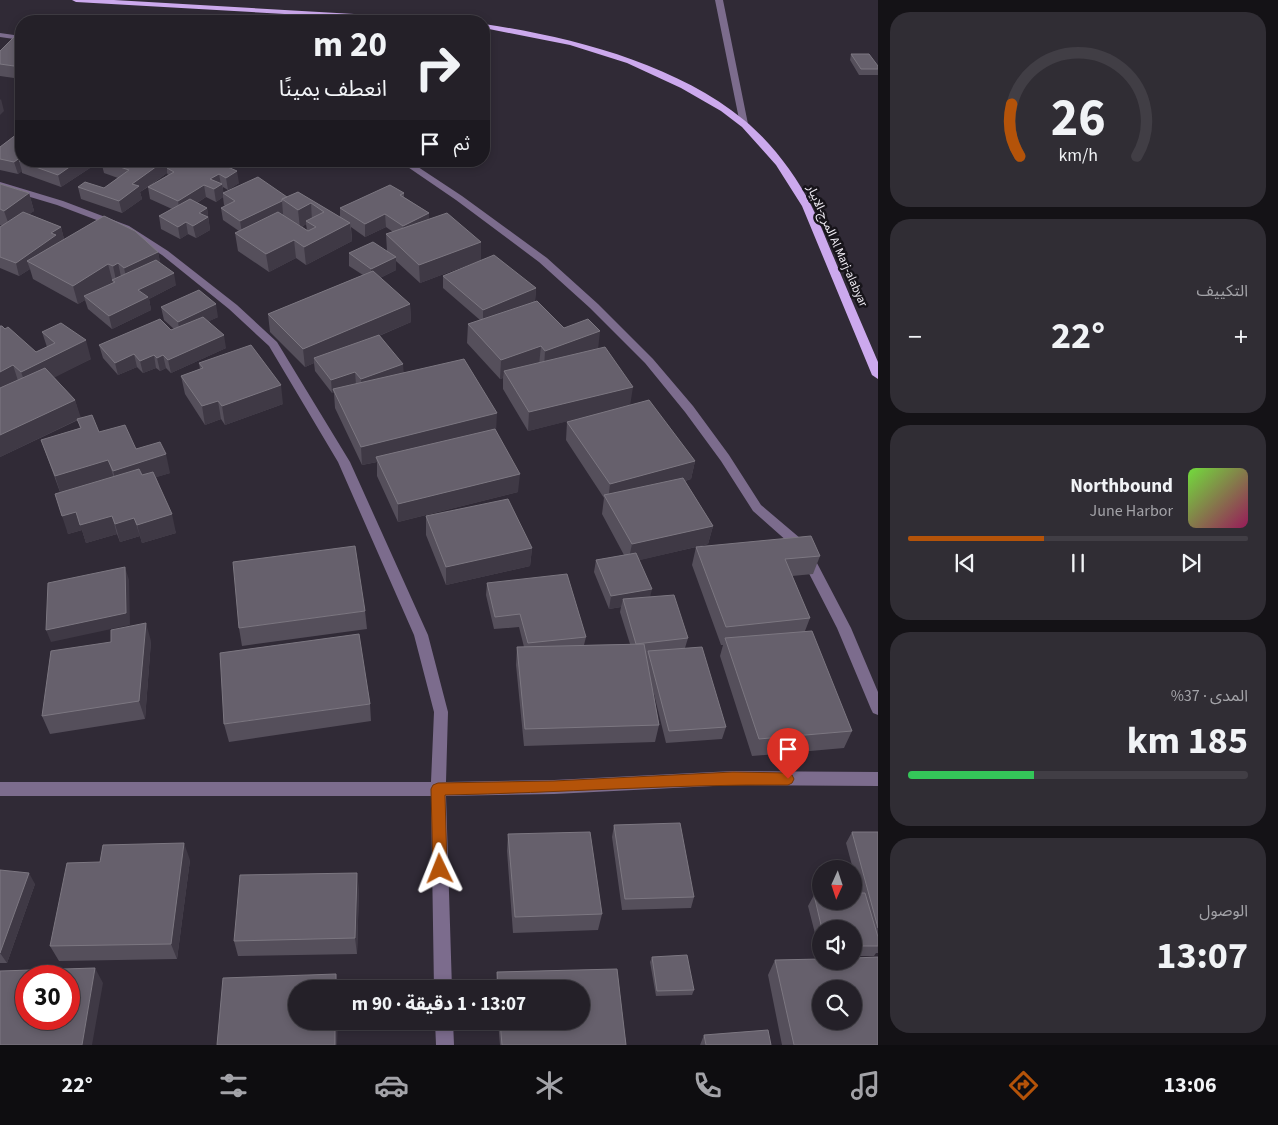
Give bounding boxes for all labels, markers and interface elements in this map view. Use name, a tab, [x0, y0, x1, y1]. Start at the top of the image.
text: 20 m	[313, 20, 387, 70]
icon: right	[405, 35, 470, 100]
text: انعطف يمينًا	[279, 73, 387, 105]
text: 26	[1051, 82, 1105, 156]
icon: arrive	[416, 130, 444, 158]
text: ثم	[454, 131, 470, 158]
text: km/h	[1058, 143, 1098, 168]
street label: المرج-الابيار Al Marj-alabyar	[802, 181, 872, 310]
text: التكييف	[1196, 280, 1248, 302]
text: 22°	[1051, 309, 1105, 363]
text: −	[908, 317, 922, 357]
text: +	[1234, 317, 1248, 357]
text: Northbound	[1070, 473, 1173, 500]
text: June Harbor	[1090, 500, 1173, 522]
icon: previous	[951, 549, 979, 577]
icon: pause	[1064, 549, 1092, 577]
icon: next	[1177, 549, 1205, 577]
text: المدى · 37%	[1171, 685, 1248, 707]
text: 185 km	[1127, 714, 1248, 768]
pin	[767, 728, 809, 779]
icon: arrive	[774, 735, 802, 763]
position arrow	[413, 842, 465, 894]
north arrow	[812, 860, 862, 910]
map controls	[812, 860, 862, 1030]
text: الوصول	[1199, 900, 1248, 922]
button: sound	[812, 920, 862, 970]
text: 13:07	[1156, 929, 1248, 983]
speed limit sign: 30	[15, 965, 80, 1030]
button: search	[812, 980, 862, 1030]
text: 13:07 · 1 دقيقة · 90 m	[352, 991, 526, 1018]
icon: filters	[216, 1068, 251, 1103]
icon: car	[374, 1068, 409, 1103]
icon: climate	[532, 1068, 567, 1103]
icon: phone	[690, 1068, 725, 1103]
icon: music	[848, 1068, 883, 1103]
icon: directions	[1006, 1068, 1041, 1103]
text: 22°	[62, 1069, 93, 1101]
text: 13:06	[1163, 1069, 1217, 1101]

